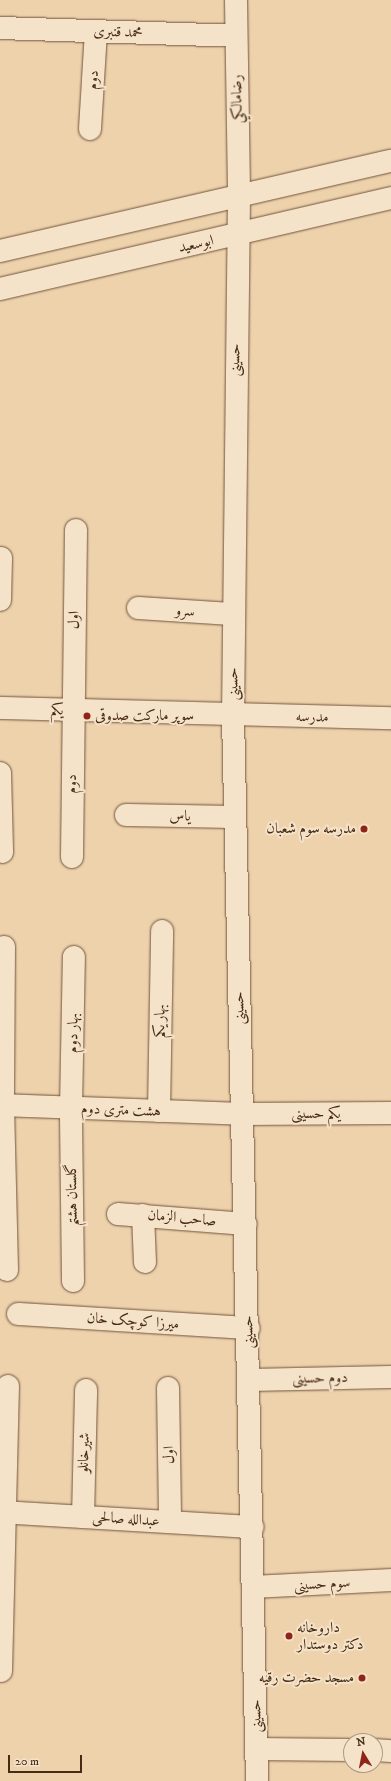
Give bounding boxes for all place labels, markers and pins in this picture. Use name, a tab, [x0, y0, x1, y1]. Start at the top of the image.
place label: سوپر مارکت صدوقی	[95, 707, 194, 725]
marker: سوپر مارکت صدوقی	[82, 711, 92, 721]
place label: مدرسه سوم شعبان	[266, 820, 356, 838]
marker: مدرسه سوم شعبان	[359, 824, 369, 834]
place label: داروخانه دکتر دوستدار	[297, 1618, 363, 1653]
marker: داروخانه دکتر دوستدار	[284, 1631, 294, 1641]
place label: مسجد حضرت رقیه	[259, 1669, 354, 1687]
marker: مسجد حضرت رقیه	[357, 1673, 367, 1683]

